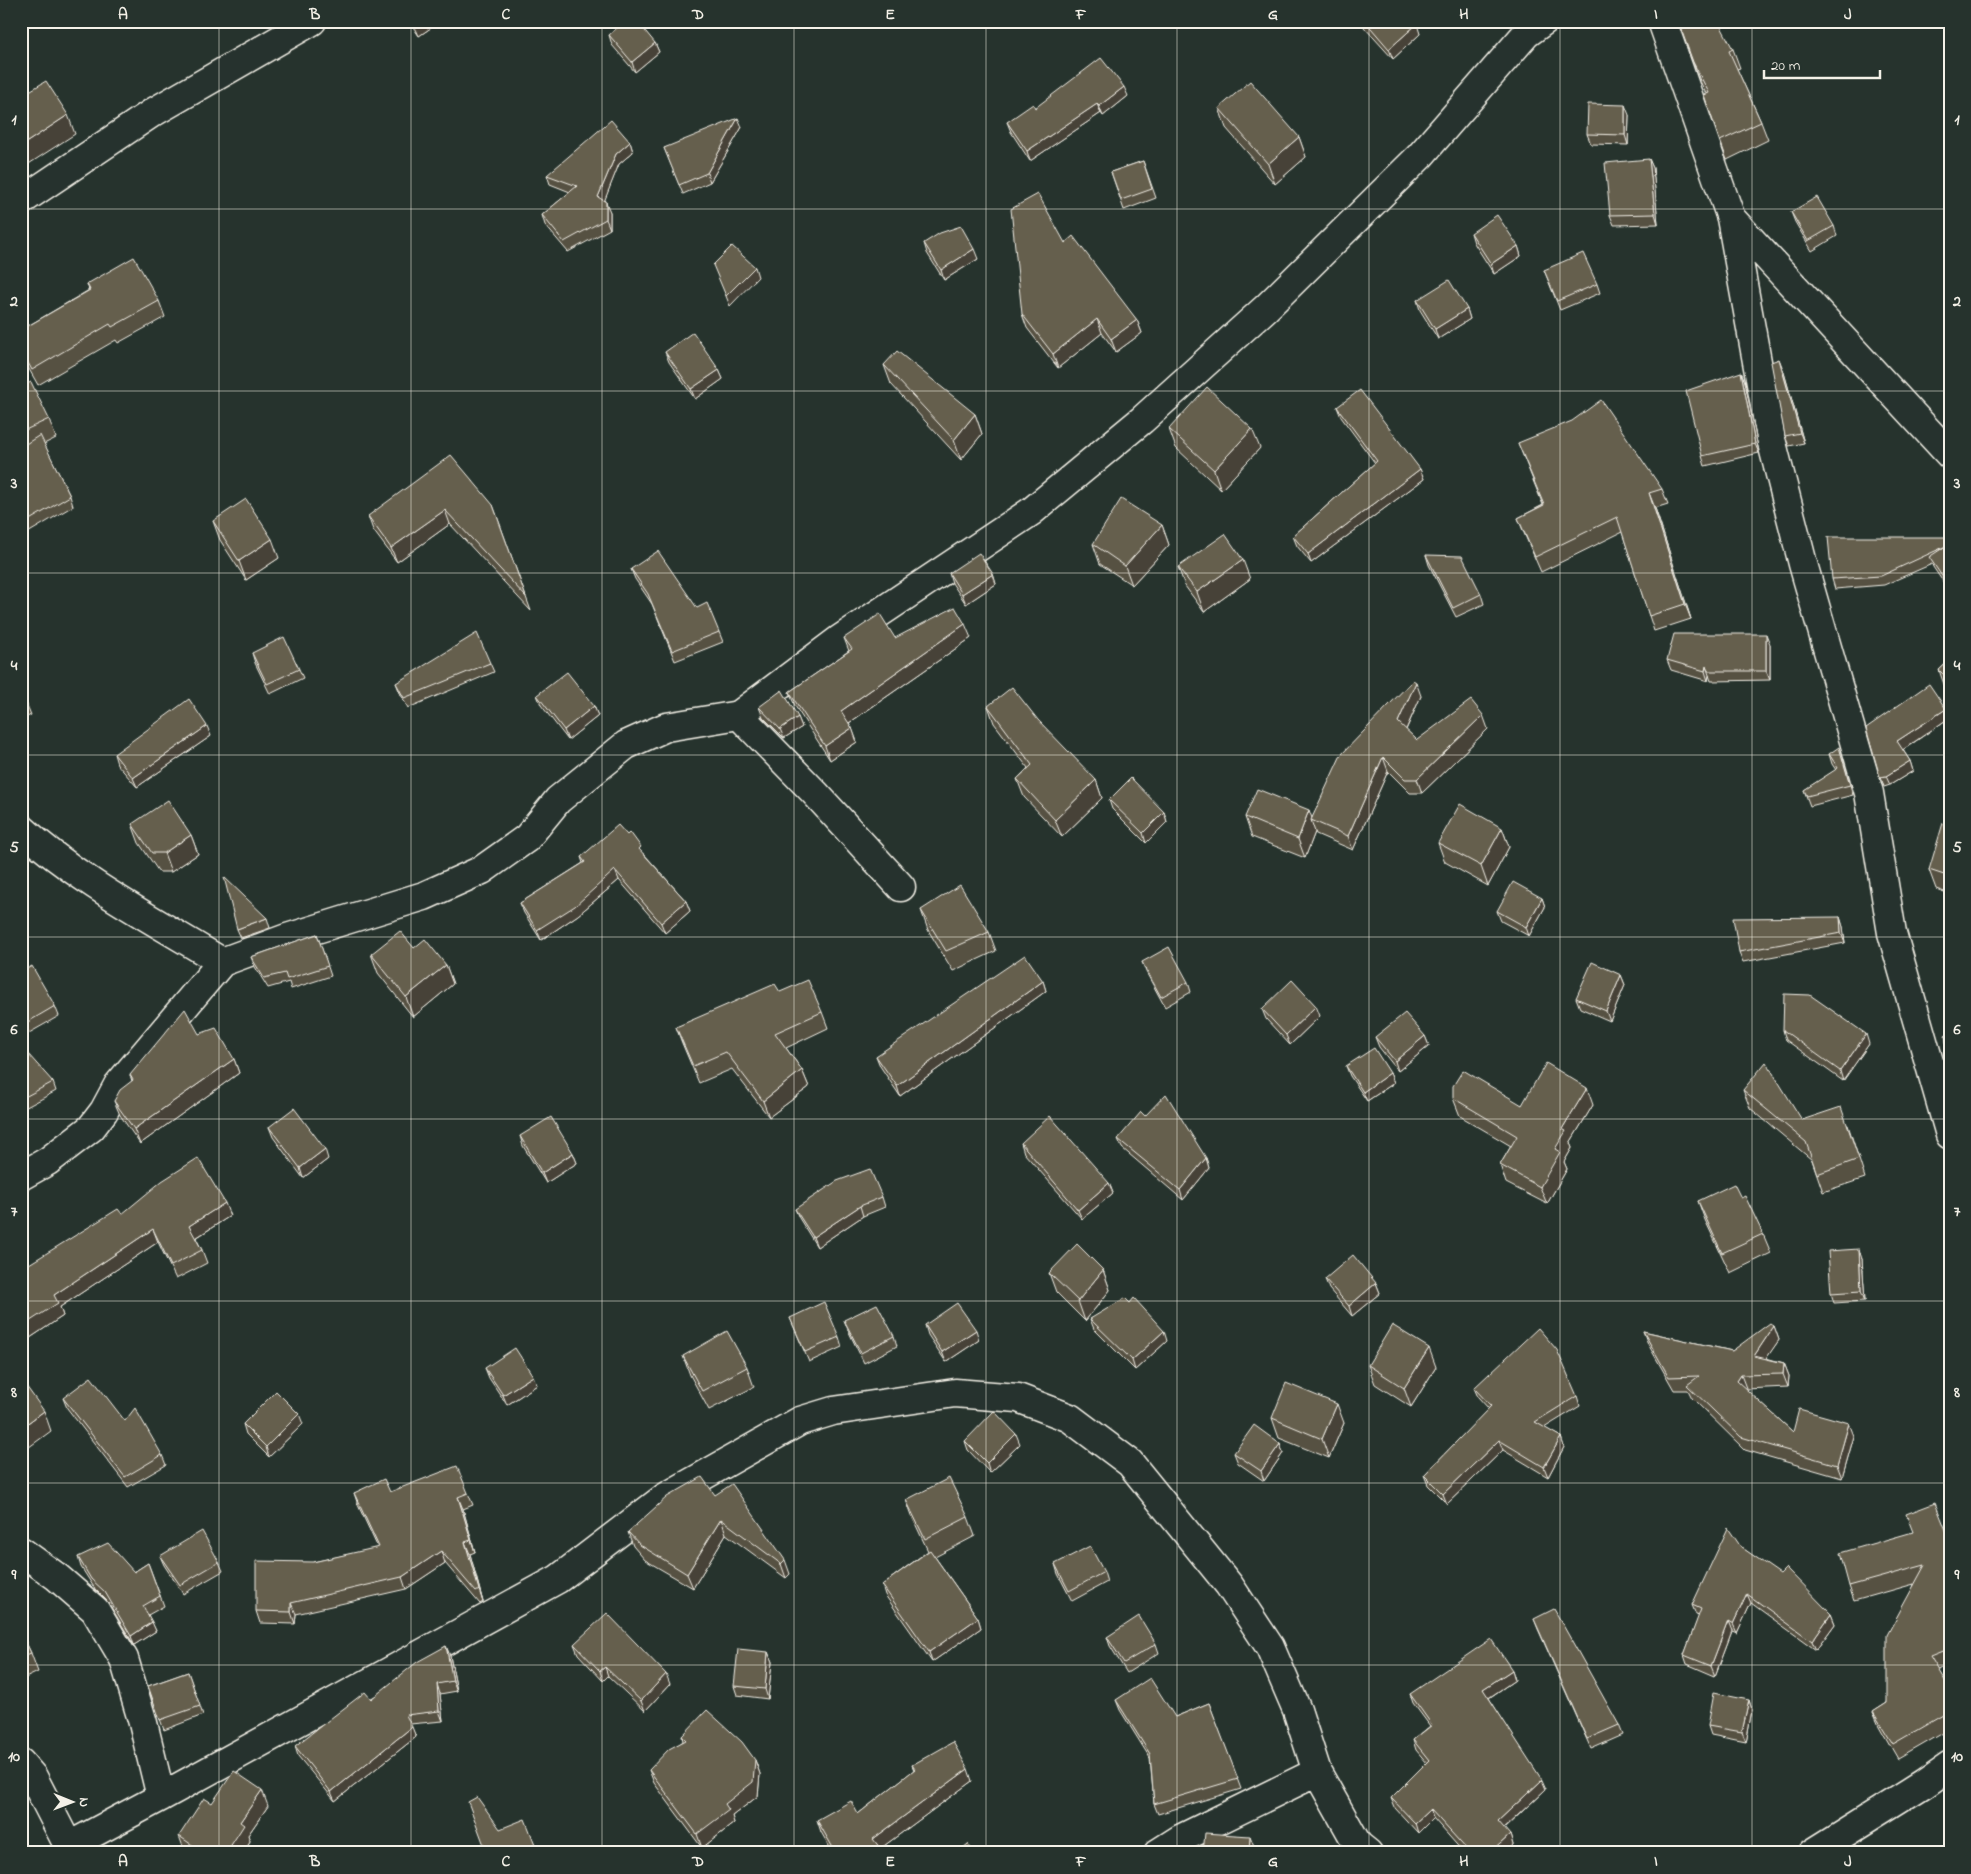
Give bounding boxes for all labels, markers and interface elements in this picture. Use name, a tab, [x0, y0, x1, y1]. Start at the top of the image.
text: A	[118, 3, 128, 27]
text: B	[309, 3, 321, 27]
text: C	[502, 3, 511, 27]
text: D	[691, 3, 704, 27]
text: E	[885, 3, 895, 27]
text: F	[1075, 3, 1087, 27]
text: G	[1268, 3, 1278, 27]
text: H	[1459, 3, 1469, 27]
text: I	[1654, 3, 1658, 27]
text: J	[1844, 3, 1852, 27]
scale bar	[1764, 48, 1880, 80]
text: 20 m	[1771, 55, 1801, 77]
text: 1	[11, 108, 17, 132]
text: 1	[1954, 108, 1960, 132]
text: 2	[9, 290, 18, 314]
text: 2	[1952, 290, 1961, 314]
text: 3	[10, 472, 18, 496]
text: 3	[1953, 472, 1961, 496]
text: 4	[10, 654, 18, 678]
text: 4	[1953, 654, 1961, 678]
text: 5	[9, 836, 19, 860]
text: 5	[1952, 836, 1962, 860]
text: 6	[9, 1018, 18, 1042]
text: 6	[1952, 1018, 1961, 1042]
text: 7	[11, 1200, 18, 1224]
text: 7	[1954, 1200, 1961, 1224]
text: 8	[10, 1381, 17, 1405]
text: 8	[1953, 1381, 1960, 1405]
text: 9	[11, 1563, 17, 1587]
text: 9	[1954, 1563, 1960, 1587]
text: 10	[8, 1745, 20, 1769]
text: 10	[1951, 1745, 1963, 1769]
north arrow	[48, 1776, 98, 1826]
text: N	[73, 1797, 94, 1807]
text: A	[118, 1850, 128, 1874]
text: B	[309, 1850, 321, 1874]
text: C	[502, 1850, 511, 1874]
text: D	[691, 1850, 704, 1874]
text: E	[885, 1850, 895, 1874]
text: F	[1075, 1850, 1087, 1874]
text: G	[1268, 1850, 1278, 1874]
text: H	[1459, 1850, 1469, 1874]
text: I	[1654, 1850, 1658, 1874]
text: J	[1844, 1850, 1852, 1874]

